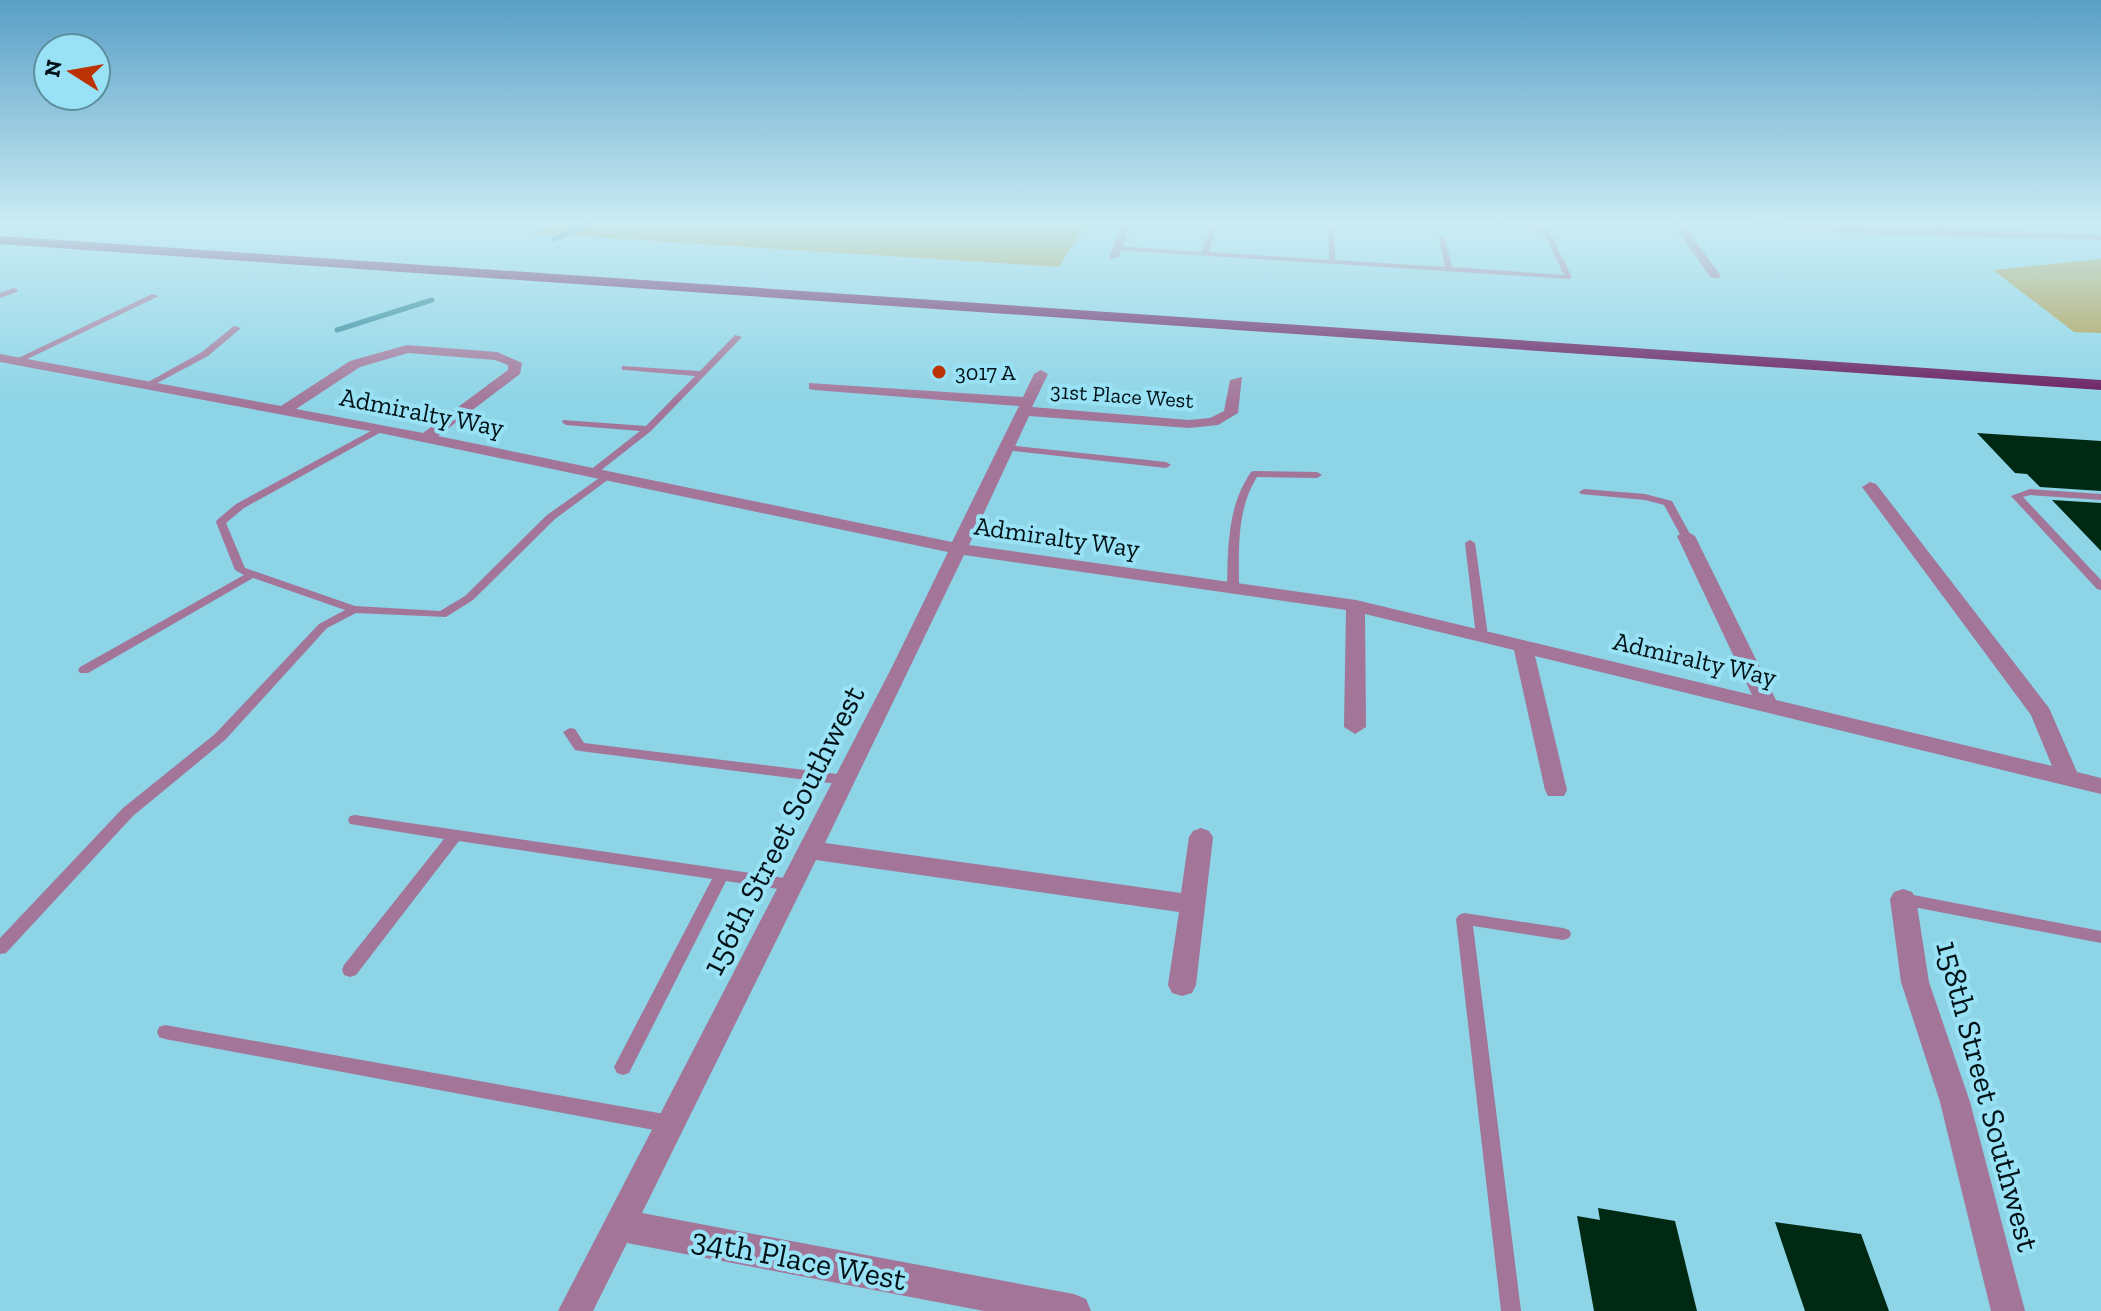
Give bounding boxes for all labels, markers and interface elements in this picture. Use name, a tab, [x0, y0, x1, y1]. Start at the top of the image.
north arrow	[32, 32, 112, 112]
text: N	[38, 57, 68, 79]
place label: 3017 A	[955, 359, 1016, 386]
marker: 3017 A	[930, 363, 948, 381]
street label: 31st Place West	[1049, 377, 1195, 414]
street label: Admiralty Way	[337, 380, 508, 444]
street label: Admiralty Way	[972, 510, 1142, 565]
street label: Admiralty Way	[1610, 625, 1781, 694]
street label: 156th Street Southwest	[693, 679, 873, 981]
street label: 158th Street Southwest	[1928, 937, 2048, 1256]
street label: 34th Place West	[689, 1220, 909, 1298]

